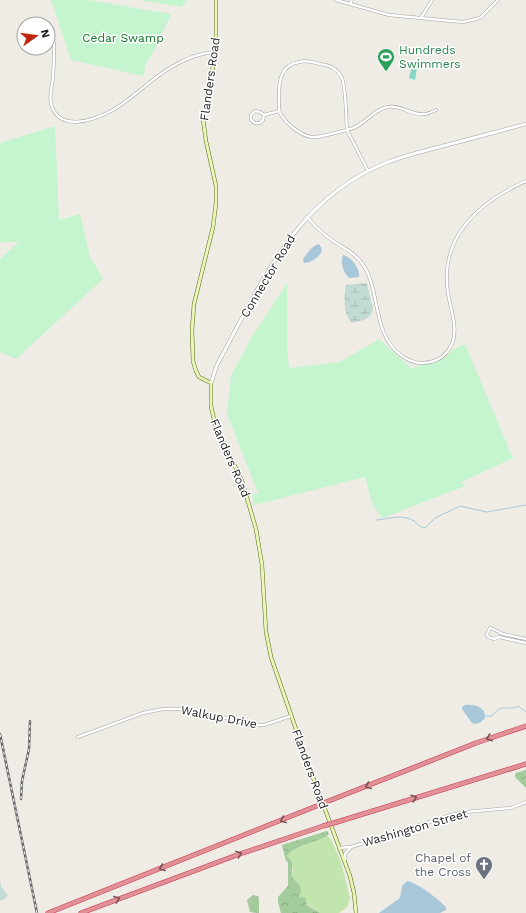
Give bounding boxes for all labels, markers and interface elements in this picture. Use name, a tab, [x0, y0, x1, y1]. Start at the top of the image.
north arrow	[16, 16, 56, 56]
text: N	[38, 28, 53, 39]
park label: Cedar Swamp	[82, 31, 164, 45]
street label: Flanders Road	[197, 36, 223, 122]
place label: Hundreds Swimmers	[399, 43, 461, 71]
sports icon: Hundreds Swimmers	[376, 47, 396, 72]
street label: Connector Road	[238, 232, 298, 320]
street label: Flanders Road	[207, 417, 253, 499]
street label: Walkup Drive	[180, 703, 258, 731]
street label: Flanders Road	[289, 727, 331, 811]
one-way arrow	[486, 733, 493, 742]
one-way arrow	[365, 781, 372, 789]
one-way arrow	[411, 794, 418, 803]
street label: Washington Street	[361, 806, 469, 850]
one-way arrow	[279, 815, 286, 823]
one-way arrow	[235, 851, 242, 859]
place label: Chapel of the Cross	[415, 851, 471, 879]
church icon: Chapel of the Cross	[474, 855, 494, 880]
one-way arrow	[158, 863, 165, 871]
one-way arrow	[114, 896, 121, 904]

